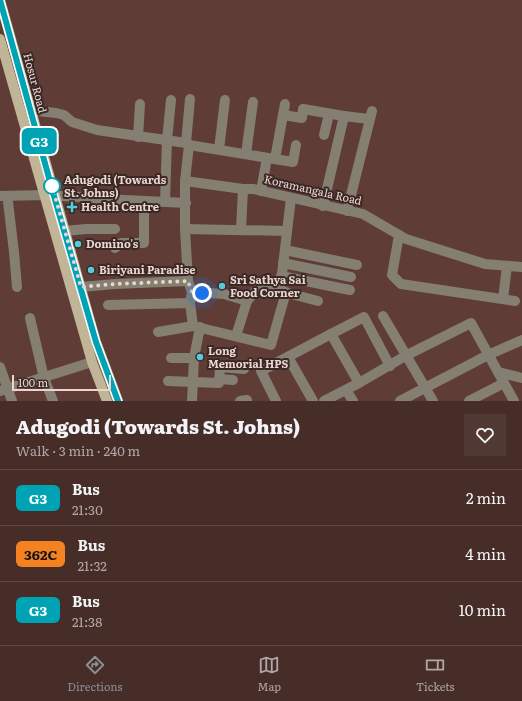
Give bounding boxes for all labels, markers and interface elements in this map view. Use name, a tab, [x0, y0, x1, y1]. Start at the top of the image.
street label: Hosur Road	[20, 51, 52, 115]
line badge: G3	[21, 128, 57, 154]
text: G3	[30, 131, 48, 151]
street label: Koramangala Road	[263, 170, 364, 208]
place label: Adugodi (Towards St. Johns)	[64, 171, 167, 200]
marker: Adugodi (Towards St. Johns)	[43, 177, 61, 195]
place label: Health Centre	[81, 198, 159, 214]
marker: Health Centre	[66, 201, 78, 213]
place label: Domino's	[86, 235, 139, 251]
marker: Domino's	[73, 239, 83, 249]
place label: Biriyani Paradise	[99, 261, 195, 277]
marker: Biriyani Paradise	[86, 265, 96, 275]
place label: Sri Sathya Sai Food Corner	[230, 271, 306, 300]
marker: Sri Sathya Sai Food Corner	[217, 281, 227, 291]
your location	[192, 283, 212, 303]
place label: Long Memorial HPS	[208, 342, 288, 371]
marker: Long Memorial HPS	[195, 352, 205, 362]
scale bar	[12, 373, 111, 392]
text: 100 m	[18, 374, 48, 390]
text: Adugodi (Towards St. Johns)	[16, 412, 300, 440]
button: heart	[464, 414, 506, 456]
text: Walk · 3 min · 240 m	[16, 441, 140, 460]
text: Bus	[72, 477, 100, 500]
text: 2 min	[466, 486, 506, 509]
text: G3	[29, 488, 47, 508]
text: 21:30	[72, 500, 103, 519]
text: Bus	[77, 533, 105, 556]
text: 4 min	[465, 542, 506, 565]
text: 362C	[24, 544, 57, 564]
text: 21:32	[77, 556, 107, 575]
text: Bus	[72, 589, 100, 612]
text: 10 min	[459, 598, 506, 621]
text: G3	[29, 600, 47, 620]
text: 21:38	[72, 612, 102, 631]
tab: Directions	[68, 654, 123, 694]
tab: Map	[258, 654, 281, 694]
tab: Tickets	[416, 654, 454, 694]

